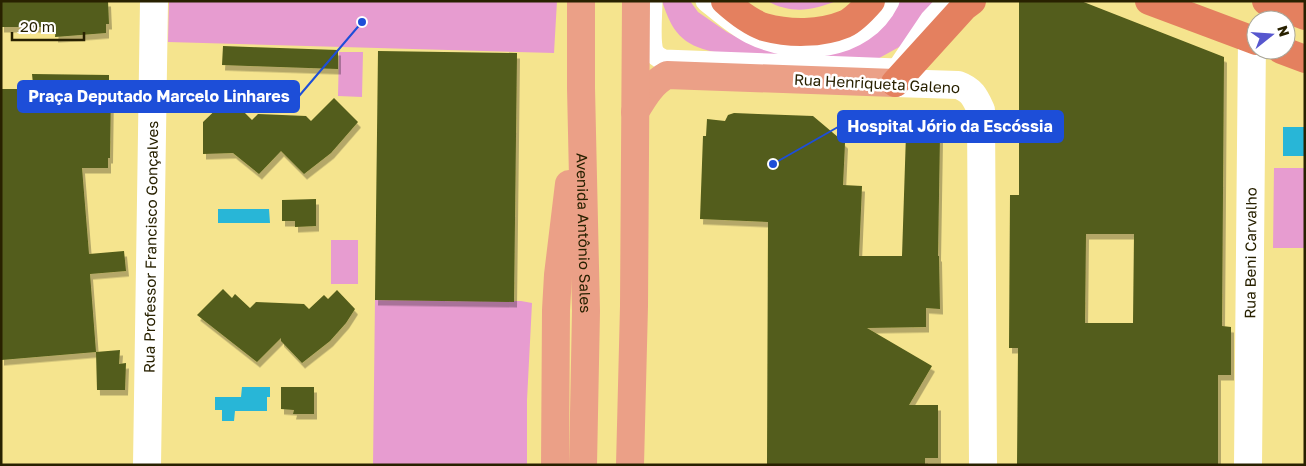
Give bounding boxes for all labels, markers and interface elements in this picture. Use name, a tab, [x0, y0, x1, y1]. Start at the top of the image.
scale bar	[12, 10, 85, 42]
north arrow	[1246, 10, 1296, 60]
text: 20 m	[20, 17, 55, 35]
text: N	[1274, 23, 1294, 39]
street label: Rua Henriqueta Galeno	[794, 70, 960, 96]
callout: Praça Deputado Marcelo Linhares	[18, 81, 299, 112]
text: Praça Deputado Marcelo Linhares	[28, 86, 290, 106]
callout: Hospital Jório da Escóssia	[838, 111, 1063, 142]
text: Hospital Jório da Escóssia	[847, 116, 1053, 136]
street label: Rua Professor Francisco Gonçalves	[139, 121, 161, 373]
street label: Avenida Antônio Sales	[573, 153, 595, 313]
street label: Rua Beni Carvalho	[1240, 187, 1260, 319]

